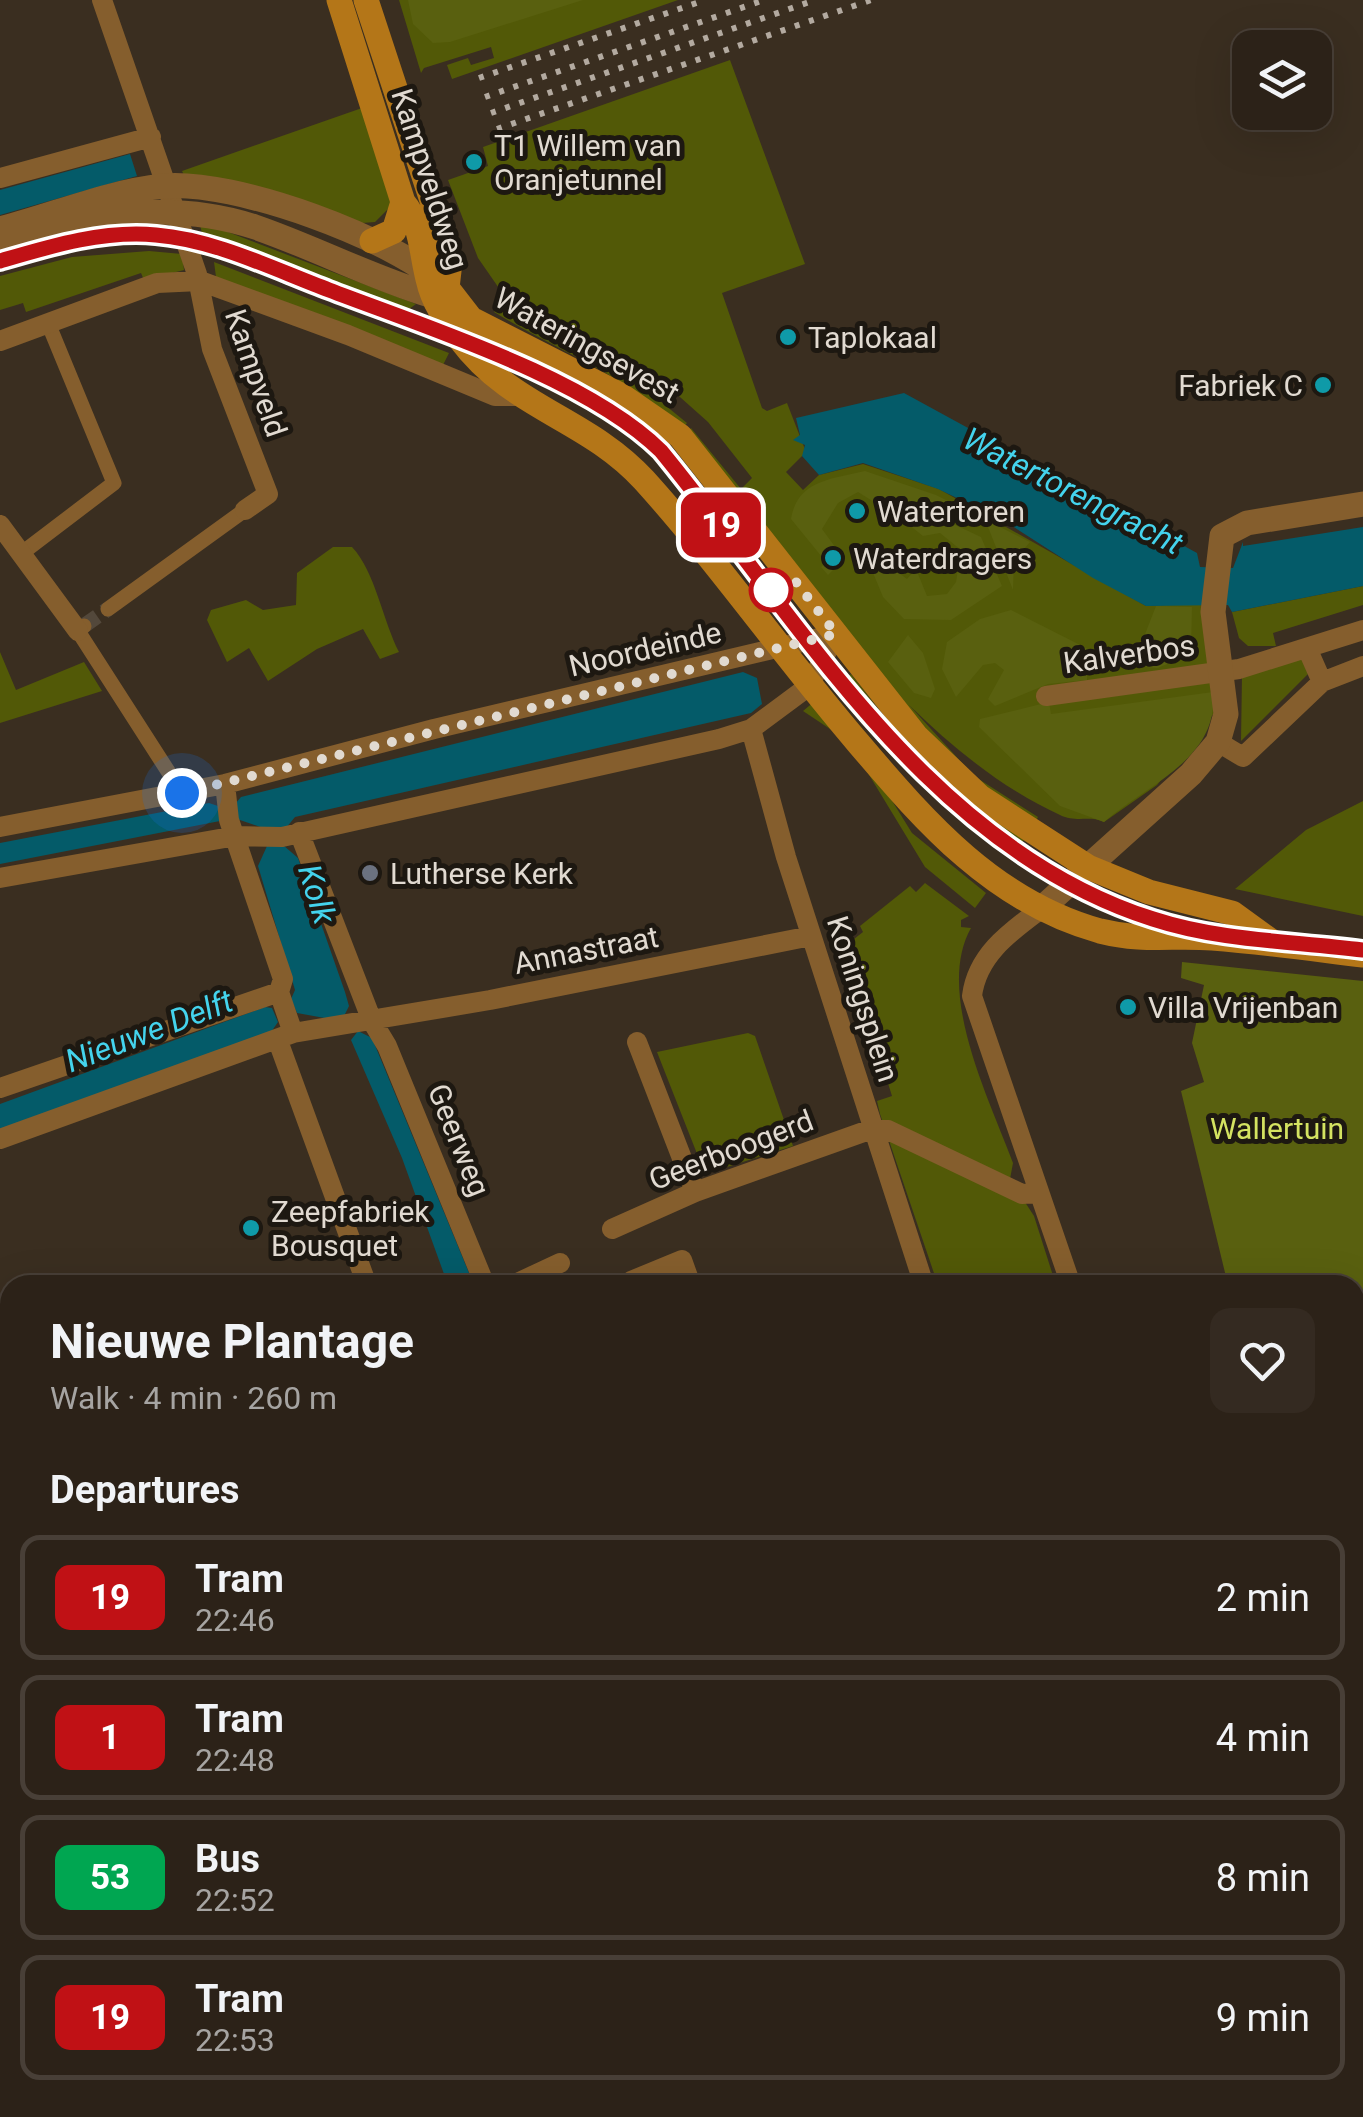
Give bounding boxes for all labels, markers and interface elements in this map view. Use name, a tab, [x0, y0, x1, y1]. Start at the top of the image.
map controls	[1232, 30, 1332, 130]
button: layers	[1232, 30, 1332, 130]
street label: Kampveldweg	[384, 84, 476, 274]
place label: T1 Willem van Oranjetunnel	[494, 128, 682, 197]
marker: T1 Willem van Oranjetunnel	[463, 151, 485, 173]
street label: Wateringsevest	[489, 280, 685, 410]
street label: Kampveld	[218, 305, 294, 441]
place label: Taplokaal	[808, 320, 937, 355]
marker: Taplokaal	[777, 326, 799, 348]
place label: Fabriek C	[1178, 368, 1303, 403]
marker: Fabriek C	[1312, 374, 1334, 396]
water label: Watertorengracht	[957, 419, 1190, 563]
line badge: 19	[676, 492, 766, 558]
place label: Watertoren	[877, 494, 1025, 529]
marker: Watertoren	[846, 500, 868, 522]
text: 19	[701, 505, 741, 546]
place label: Waterdragers	[853, 541, 1032, 576]
marker: Waterdragers	[822, 547, 844, 569]
unlabelled marker	[750, 569, 792, 611]
street label: Noordeinde	[566, 615, 724, 683]
street label: Kalverbos	[1061, 627, 1197, 681]
your location	[157, 768, 207, 818]
place label: Lutherse Kerk	[390, 856, 574, 891]
water label: Kolk	[290, 860, 344, 929]
marker: Lutherse Kerk	[359, 862, 381, 884]
street label: Koningsplein	[820, 912, 906, 1086]
street label: Annastraat	[511, 919, 661, 981]
water label: Nieuwe Delft	[60, 981, 239, 1080]
place label: Villa Vrijenban	[1148, 990, 1338, 1025]
marker: Villa Vrijenban	[1117, 996, 1139, 1018]
street label: Geerweg	[421, 1079, 497, 1201]
street label: Geerboogerd	[644, 1103, 818, 1197]
park label: Wallertuin	[1210, 1111, 1344, 1146]
place label: Zeepfabriek Bousquet	[271, 1194, 430, 1263]
marker: Zeepfabriek Bousquet	[240, 1217, 262, 1239]
button: heart	[1210, 1308, 1315, 1413]
text: Nieuwe Plantage	[50, 1313, 414, 1370]
text: Walk · 4 min · 260 m	[50, 1379, 337, 1417]
text: Departures	[50, 1468, 240, 1512]
text: Tram	[195, 1557, 284, 1601]
text: 2 min	[1216, 1576, 1310, 1620]
text: 19	[90, 1577, 130, 1618]
text: 22:46	[195, 1601, 275, 1639]
text: Tram	[195, 1697, 284, 1741]
text: 4 min	[1216, 1716, 1310, 1760]
text: 1	[100, 1717, 120, 1758]
text: 22:48	[195, 1741, 275, 1779]
text: Bus	[195, 1837, 260, 1881]
text: 8 min	[1216, 1856, 1310, 1900]
text: 53	[90, 1857, 130, 1898]
text: 22:52	[195, 1881, 275, 1919]
text: Tram	[195, 1977, 284, 2021]
text: 9 min	[1216, 1996, 1310, 2040]
text: 19	[90, 1997, 130, 2038]
text: 22:53	[195, 2021, 275, 2059]

